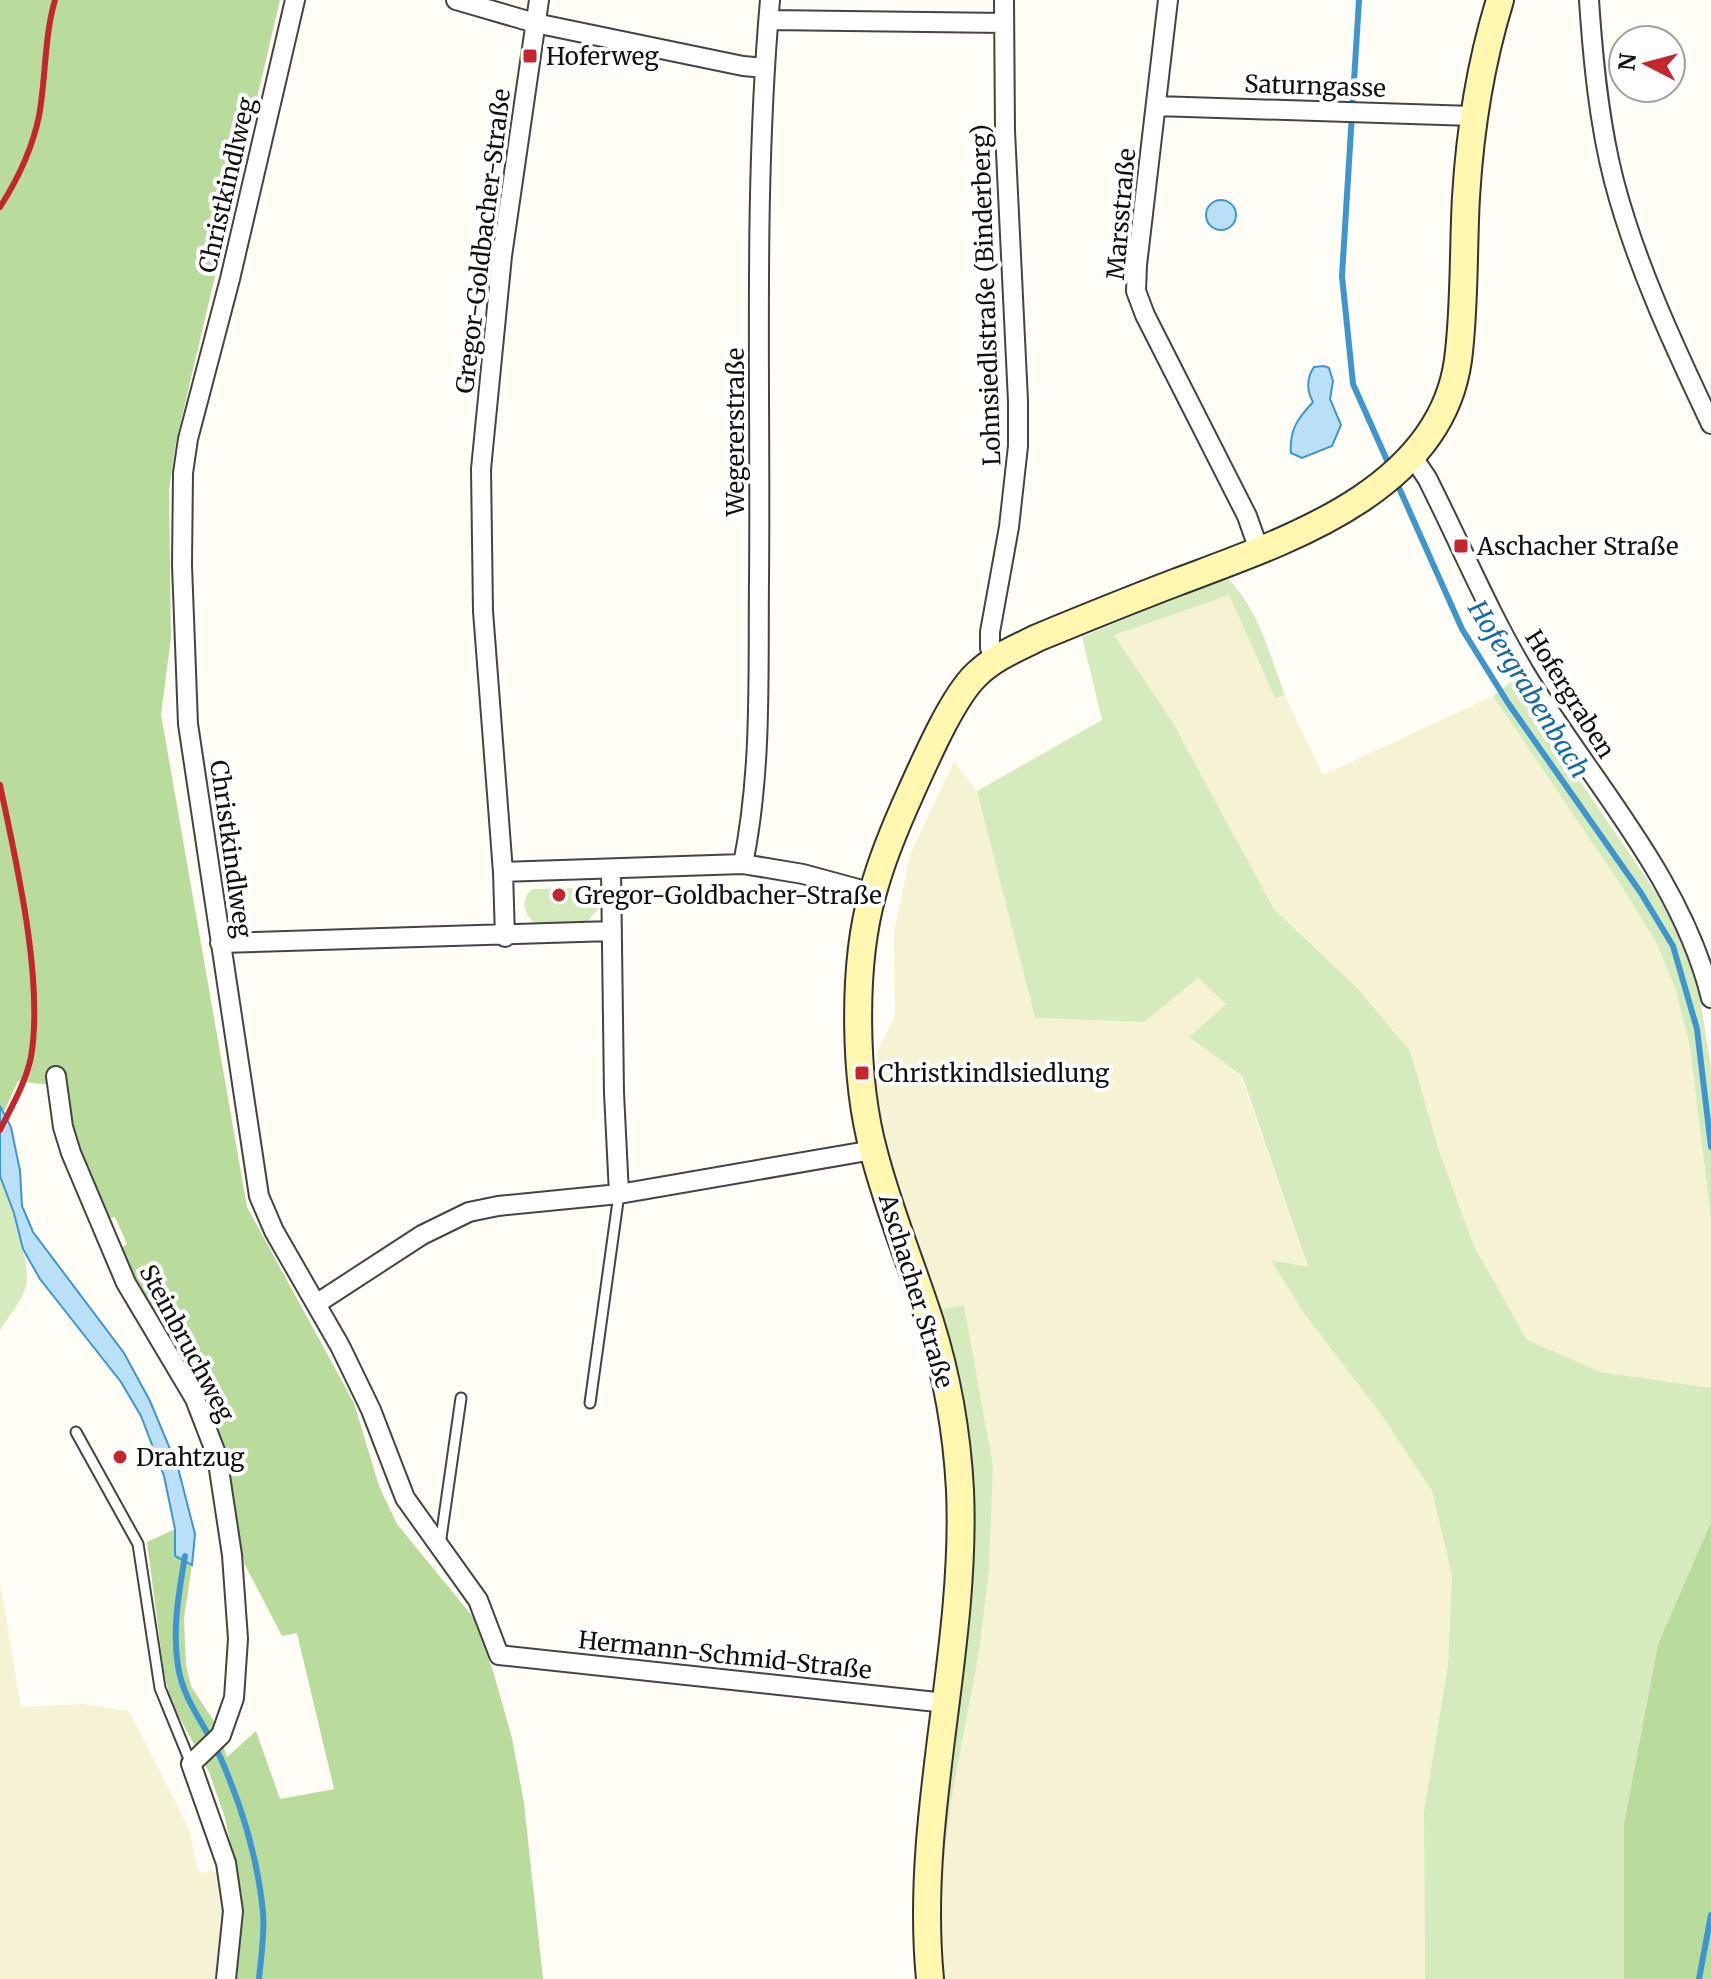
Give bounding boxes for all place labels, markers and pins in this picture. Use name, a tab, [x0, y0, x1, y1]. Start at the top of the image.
place label: Hoferweg	[546, 41, 659, 72]
marker: Hoferweg	[521, 47, 539, 65]
place label: Aschacher Straße	[1476, 531, 1678, 562]
marker: Aschacher Straße	[1452, 537, 1470, 555]
place label: Gregor-Goldbacher-Straße	[575, 880, 882, 911]
marker: Gregor-Goldbacher-Straße	[550, 886, 568, 904]
place label: Christkindlsiedlung	[878, 1058, 1110, 1089]
marker: Christkindlsiedlung	[853, 1064, 871, 1082]
place label: Drahtzug	[136, 1442, 245, 1473]
marker: Drahtzug	[111, 1448, 129, 1466]

